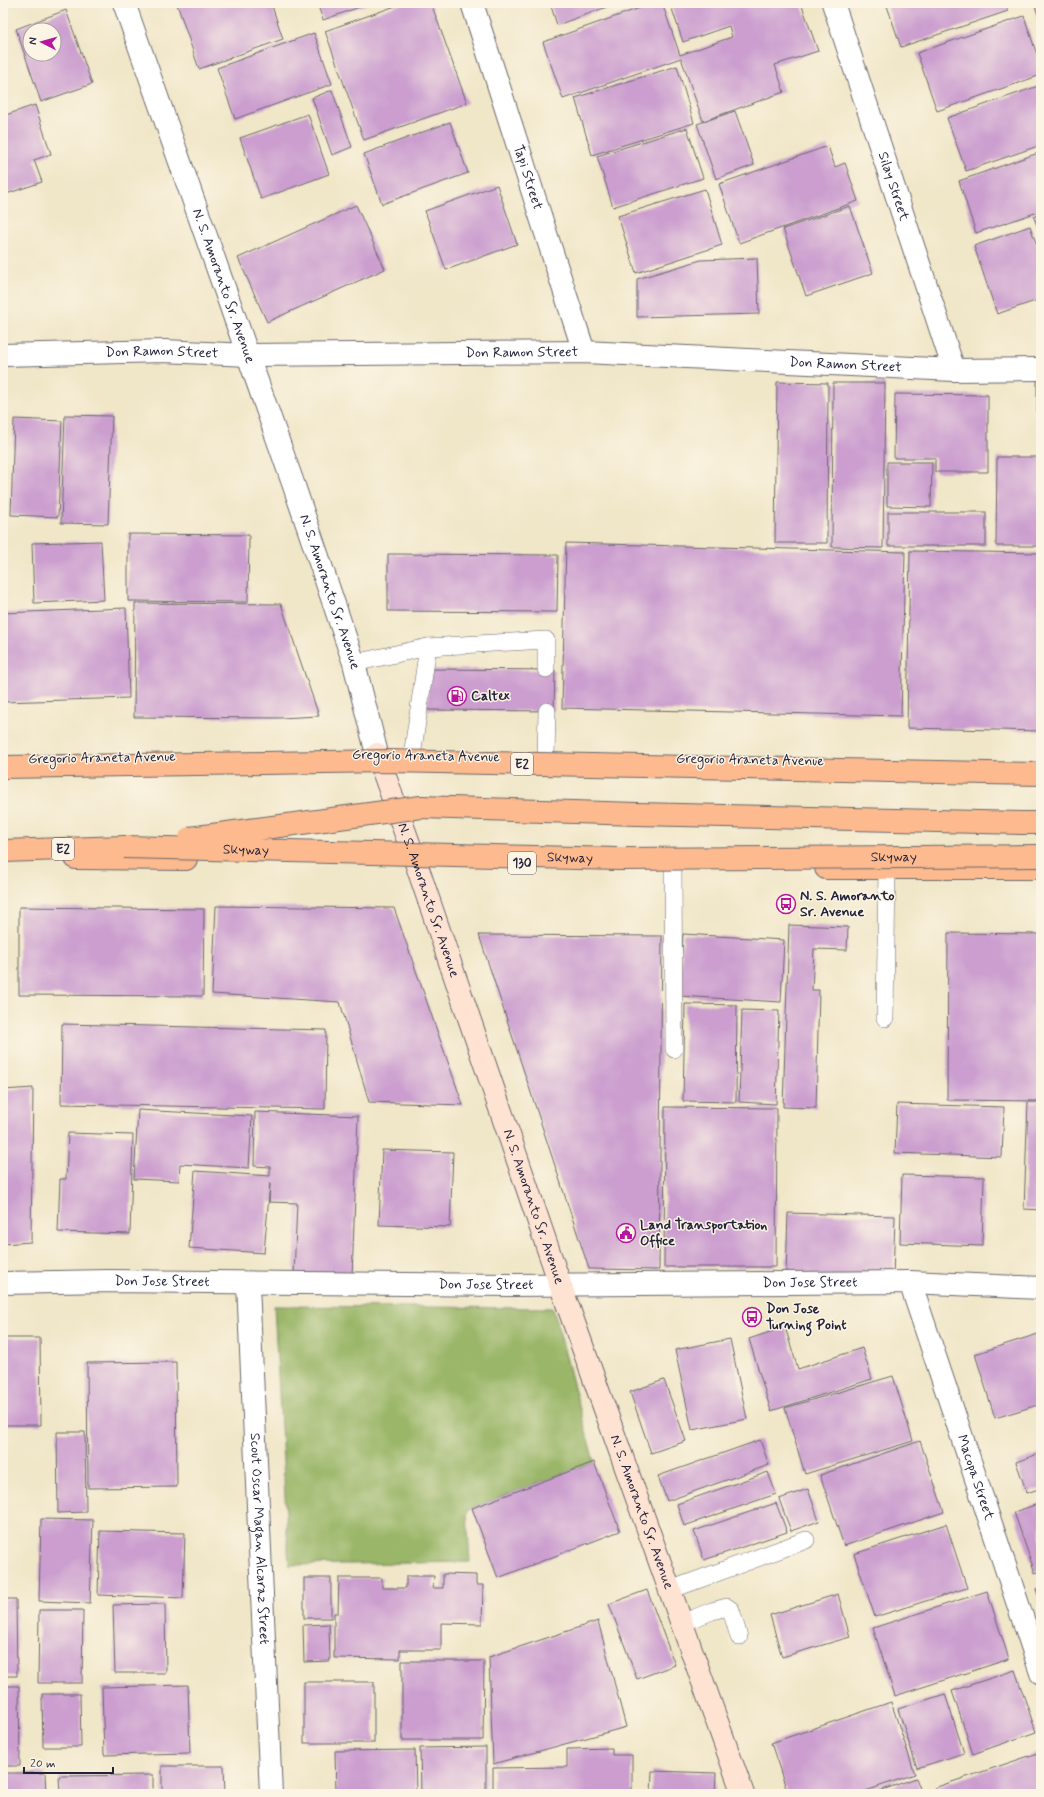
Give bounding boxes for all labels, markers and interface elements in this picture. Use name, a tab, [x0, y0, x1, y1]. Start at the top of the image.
north arrow	[22, 22, 62, 62]
text: N	[26, 37, 40, 45]
street label: Tapi Street	[509, 142, 547, 212]
street label: Silay Street	[874, 149, 913, 224]
street label: N. S. Amoranto Sr. Avenue	[188, 206, 259, 366]
street label: Don Ramon Street	[105, 342, 219, 363]
street label: Don Ramon Street	[465, 343, 579, 362]
street label: Don Ramon Street	[789, 353, 903, 376]
street label: N. S. Amoranto Sr. Avenue	[295, 512, 364, 672]
fuel station icon: Caltex	[446, 685, 468, 707]
place label: Caltex	[471, 687, 510, 705]
street label: Gregorio Araneta Avenue	[352, 746, 500, 767]
street label: Gregorio Araneta Avenue	[28, 748, 176, 769]
street label: Gregorio Araneta Avenue	[676, 750, 824, 771]
road number: E2	[511, 753, 533, 775]
street label: N. S. Amoranto Sr. Avenue	[393, 820, 464, 980]
road number: E2	[52, 838, 74, 860]
street label: Skyway	[223, 840, 269, 860]
street label: Skyway	[547, 848, 593, 867]
street label: Skyway	[871, 848, 917, 866]
road number: 130	[508, 852, 536, 874]
place label: N. S. Amoranto Sr. Avenue	[800, 887, 895, 921]
bus stop icon: N. S. Amoranto Sr. Avenue	[775, 893, 797, 915]
street label: N. S. Amoranto Sr. Avenue	[499, 1127, 568, 1287]
place label: Land Transportation Office	[640, 1216, 767, 1250]
public building icon: Land Transportation Office	[615, 1222, 637, 1244]
street label: Don Jose Street	[114, 1272, 210, 1291]
street label: Don Jose Street	[762, 1273, 857, 1292]
street label: Don Jose Street	[438, 1275, 534, 1294]
place label: Don Jose Turning Point	[766, 1300, 847, 1337]
bus stop icon: Don Jose Turning Point	[741, 1306, 763, 1328]
street label: N. S. Amoranto Sr. Avenue	[606, 1432, 678, 1592]
street label: Macopa Street	[953, 1432, 998, 1523]
street label: Scout Oscar Magan Alcaraz Street	[246, 1433, 273, 1645]
scale bar	[24, 1749, 113, 1775]
text: 20 m	[30, 1756, 56, 1772]

